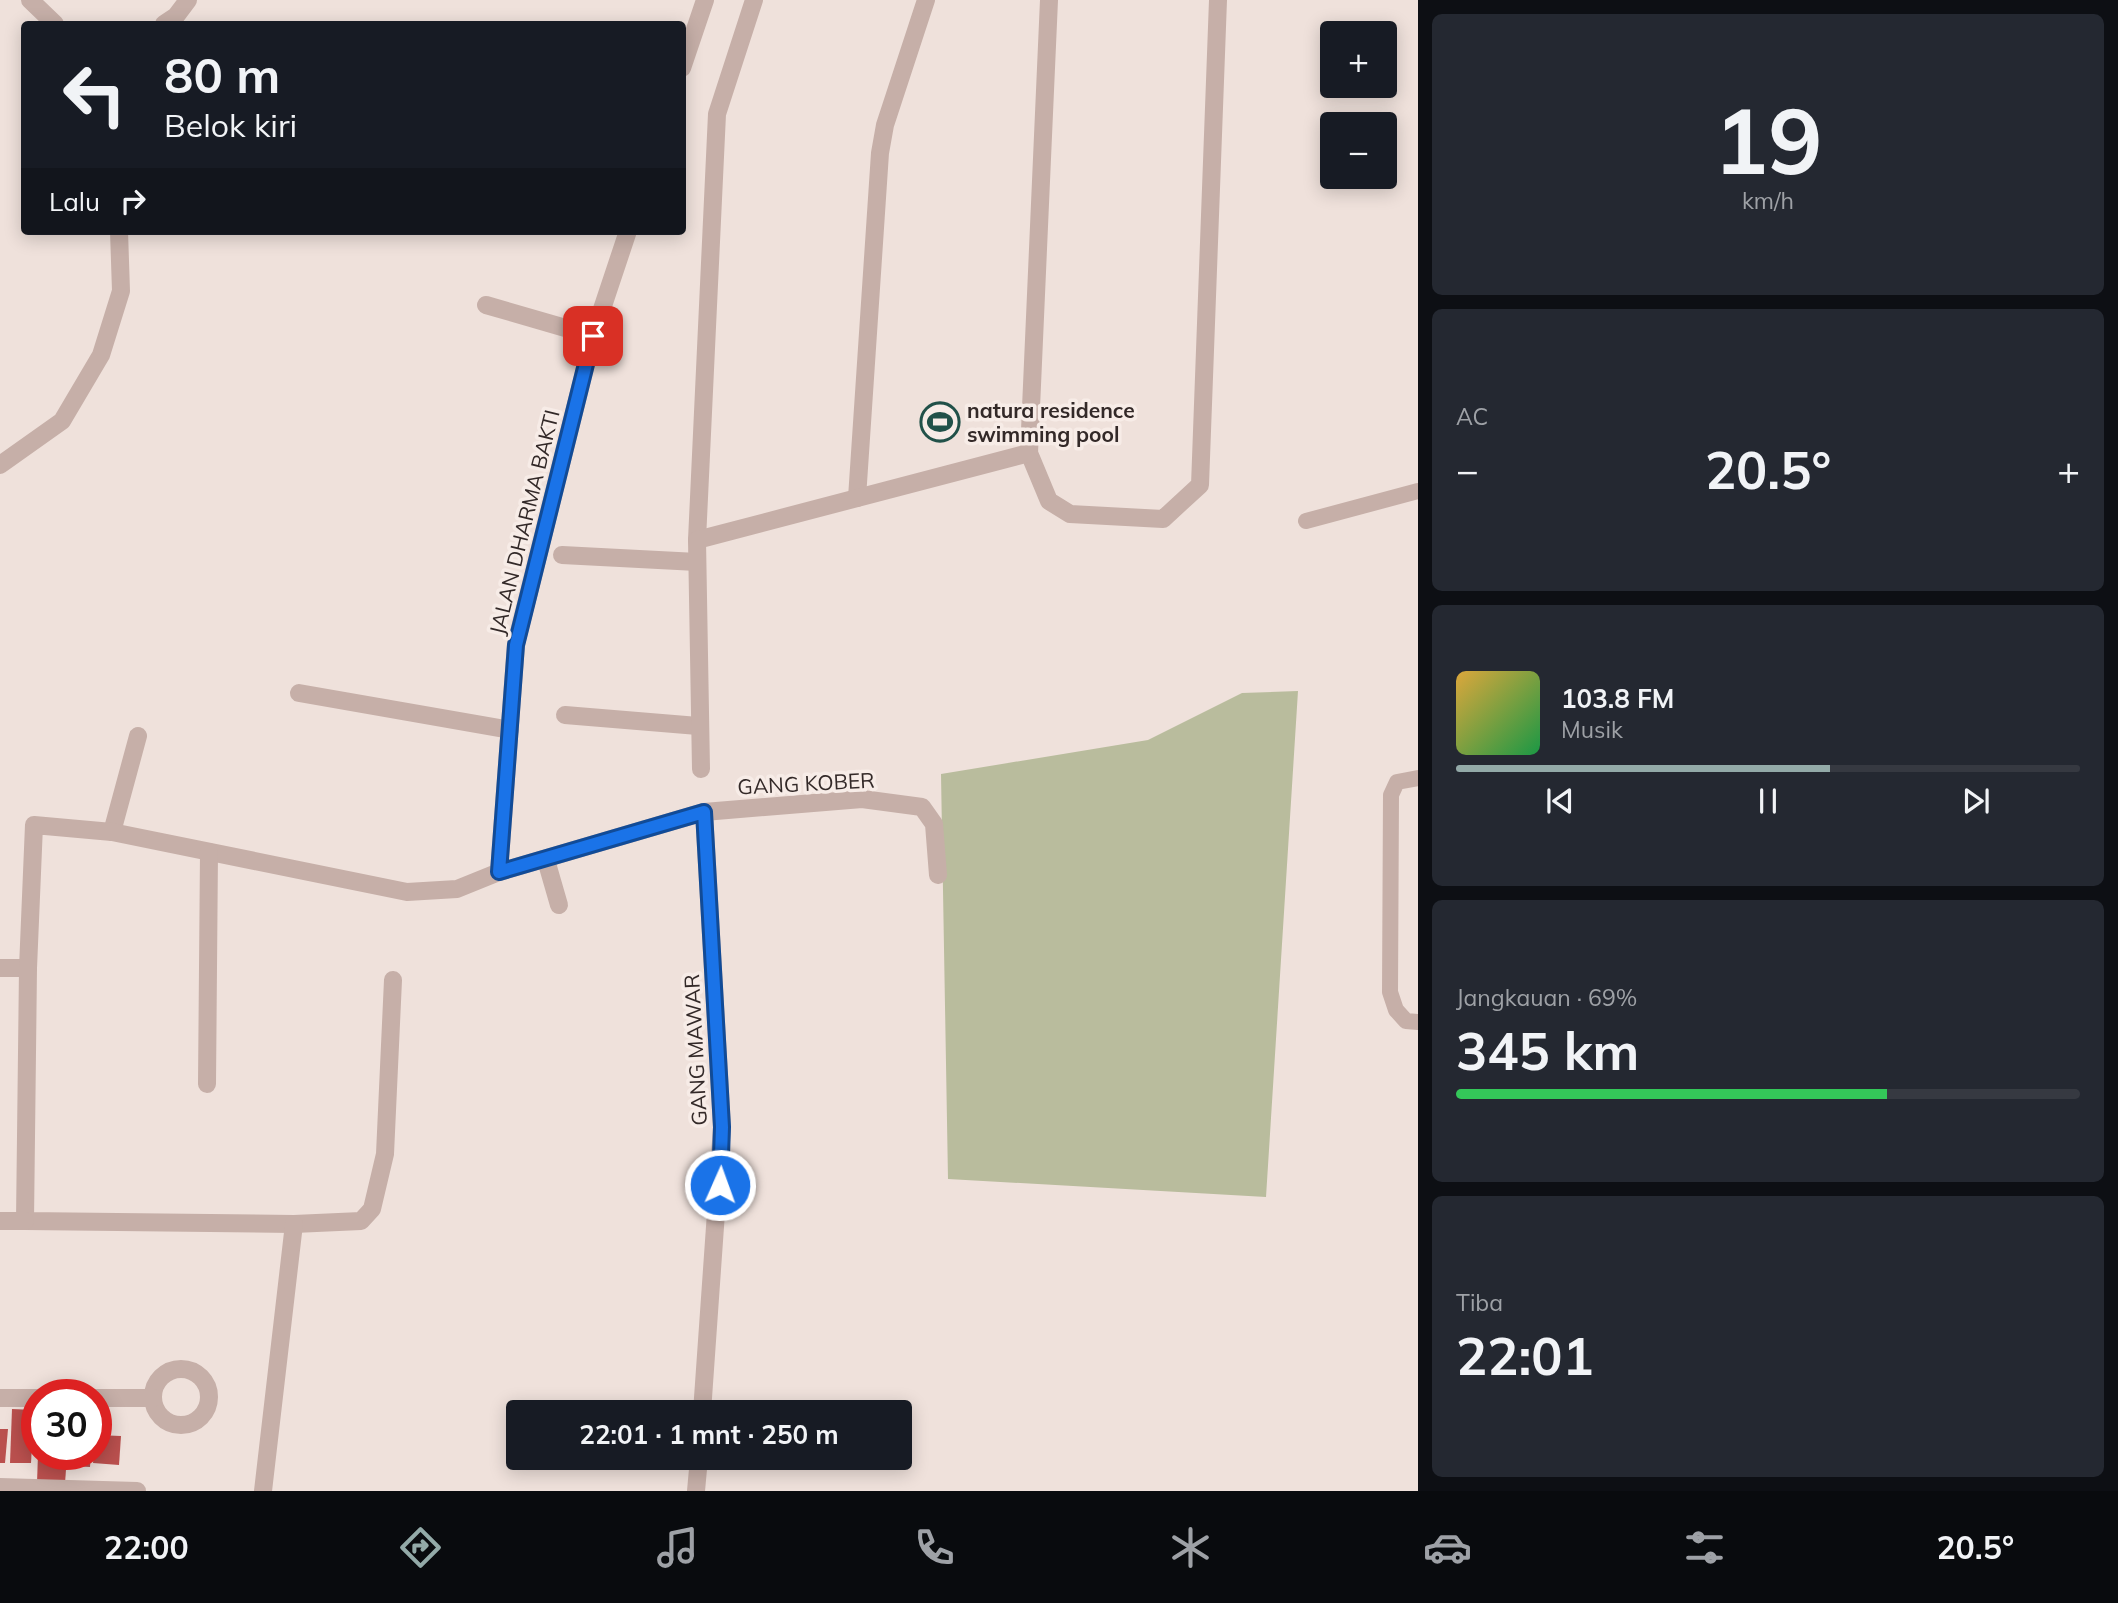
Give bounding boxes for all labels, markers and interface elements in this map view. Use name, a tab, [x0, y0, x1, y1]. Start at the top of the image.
map controls	[1320, 21, 1397, 189]
button: +	[1320, 21, 1397, 98]
text: 80 m	[164, 44, 280, 105]
icon: left	[49, 49, 140, 140]
text: 19	[1713, 83, 1823, 197]
text: Belok kiri	[164, 105, 297, 145]
button: −	[1320, 112, 1397, 189]
icon: right	[114, 182, 152, 220]
text: Lalu	[49, 185, 100, 218]
text: km/h	[1742, 186, 1794, 215]
pin	[563, 306, 623, 366]
icon: arrive	[574, 317, 612, 355]
place label: natura residence swimming pool	[967, 397, 1135, 447]
sports icon: natura residence swimming pool	[919, 401, 961, 443]
text: AC	[1456, 402, 1488, 431]
street label: JALAN DHARMA BAKTI	[483, 407, 565, 637]
text: 20.5°	[1705, 437, 1831, 502]
text: −	[1456, 446, 1479, 494]
text: +	[2057, 446, 2080, 494]
text: 103.8 FM	[1561, 682, 1674, 715]
text: Musik	[1561, 715, 1623, 744]
street label: GANG KOBER	[737, 766, 875, 800]
icon: previous	[1541, 782, 1579, 820]
icon: pause	[1749, 782, 1787, 820]
icon: next	[1957, 782, 1995, 820]
street label: GANG MAWAR	[678, 974, 712, 1126]
text: Jangkauan · 69%	[1456, 983, 1637, 1012]
text: 345 km	[1456, 1018, 1639, 1083]
position arrow	[683, 1148, 757, 1222]
text: Tiba	[1456, 1288, 1503, 1317]
text: 22:01	[1456, 1323, 1594, 1388]
speed limit sign: 30	[21, 1379, 112, 1470]
text: 22:01 · 1 mnt · 250 m	[579, 1418, 839, 1451]
icon: directions	[396, 1523, 445, 1572]
icon: music	[653, 1523, 702, 1572]
icon: phone	[910, 1523, 959, 1572]
icon: climate	[1166, 1523, 1215, 1572]
icon: car	[1423, 1523, 1472, 1572]
icon: filters	[1680, 1523, 1729, 1572]
text: 22:00	[104, 1527, 189, 1567]
text: 20.5°	[1936, 1527, 2014, 1567]

